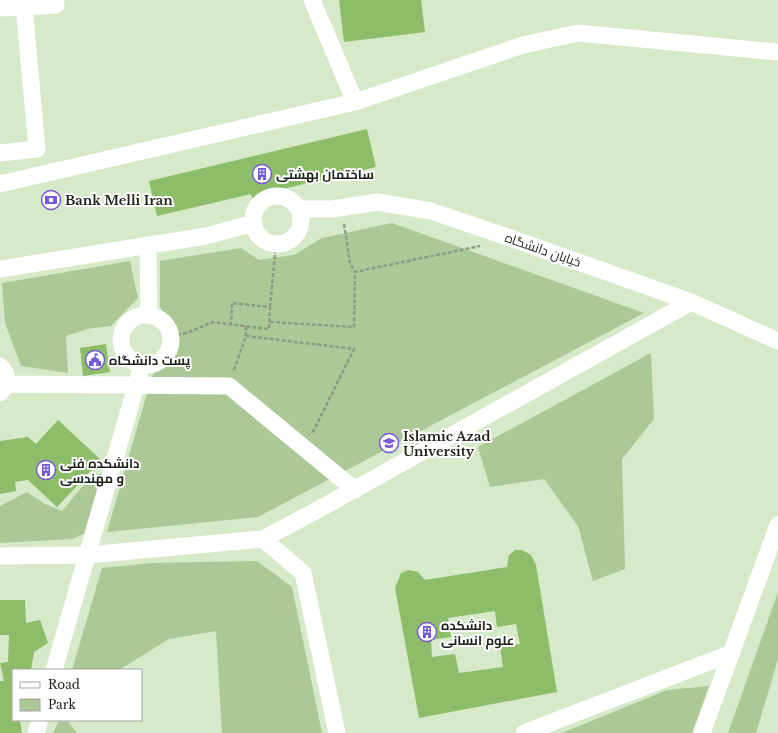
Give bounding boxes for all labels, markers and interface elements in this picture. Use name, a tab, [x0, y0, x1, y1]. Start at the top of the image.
building icon: ساختمان بهشتی	[251, 163, 273, 185]
place label: ساختمان بهشتی	[276, 166, 374, 183]
bank icon: Bank Melli Iran	[40, 189, 62, 211]
place label: Bank Melli Iran	[65, 192, 173, 209]
street label: خیابان دانشگاه	[503, 229, 583, 271]
public building icon: پست دانشگاه	[84, 349, 106, 371]
place label: پست دانشگاه	[109, 352, 191, 370]
place label: Islamic Azad University	[403, 428, 490, 460]
school or university icon: Islamic Azad University	[378, 432, 400, 454]
place label: دانشکده فنی و مهندسی	[60, 455, 140, 487]
building icon: دانشکده فنی و مهندسی	[35, 459, 57, 481]
place label: دانشکده علوم انسانی	[441, 617, 514, 650]
building icon: دانشکده علوم انسانی	[416, 621, 438, 643]
legend	[12, 669, 142, 721]
text: Road	[48, 677, 80, 692]
text: Park	[48, 697, 76, 712]

